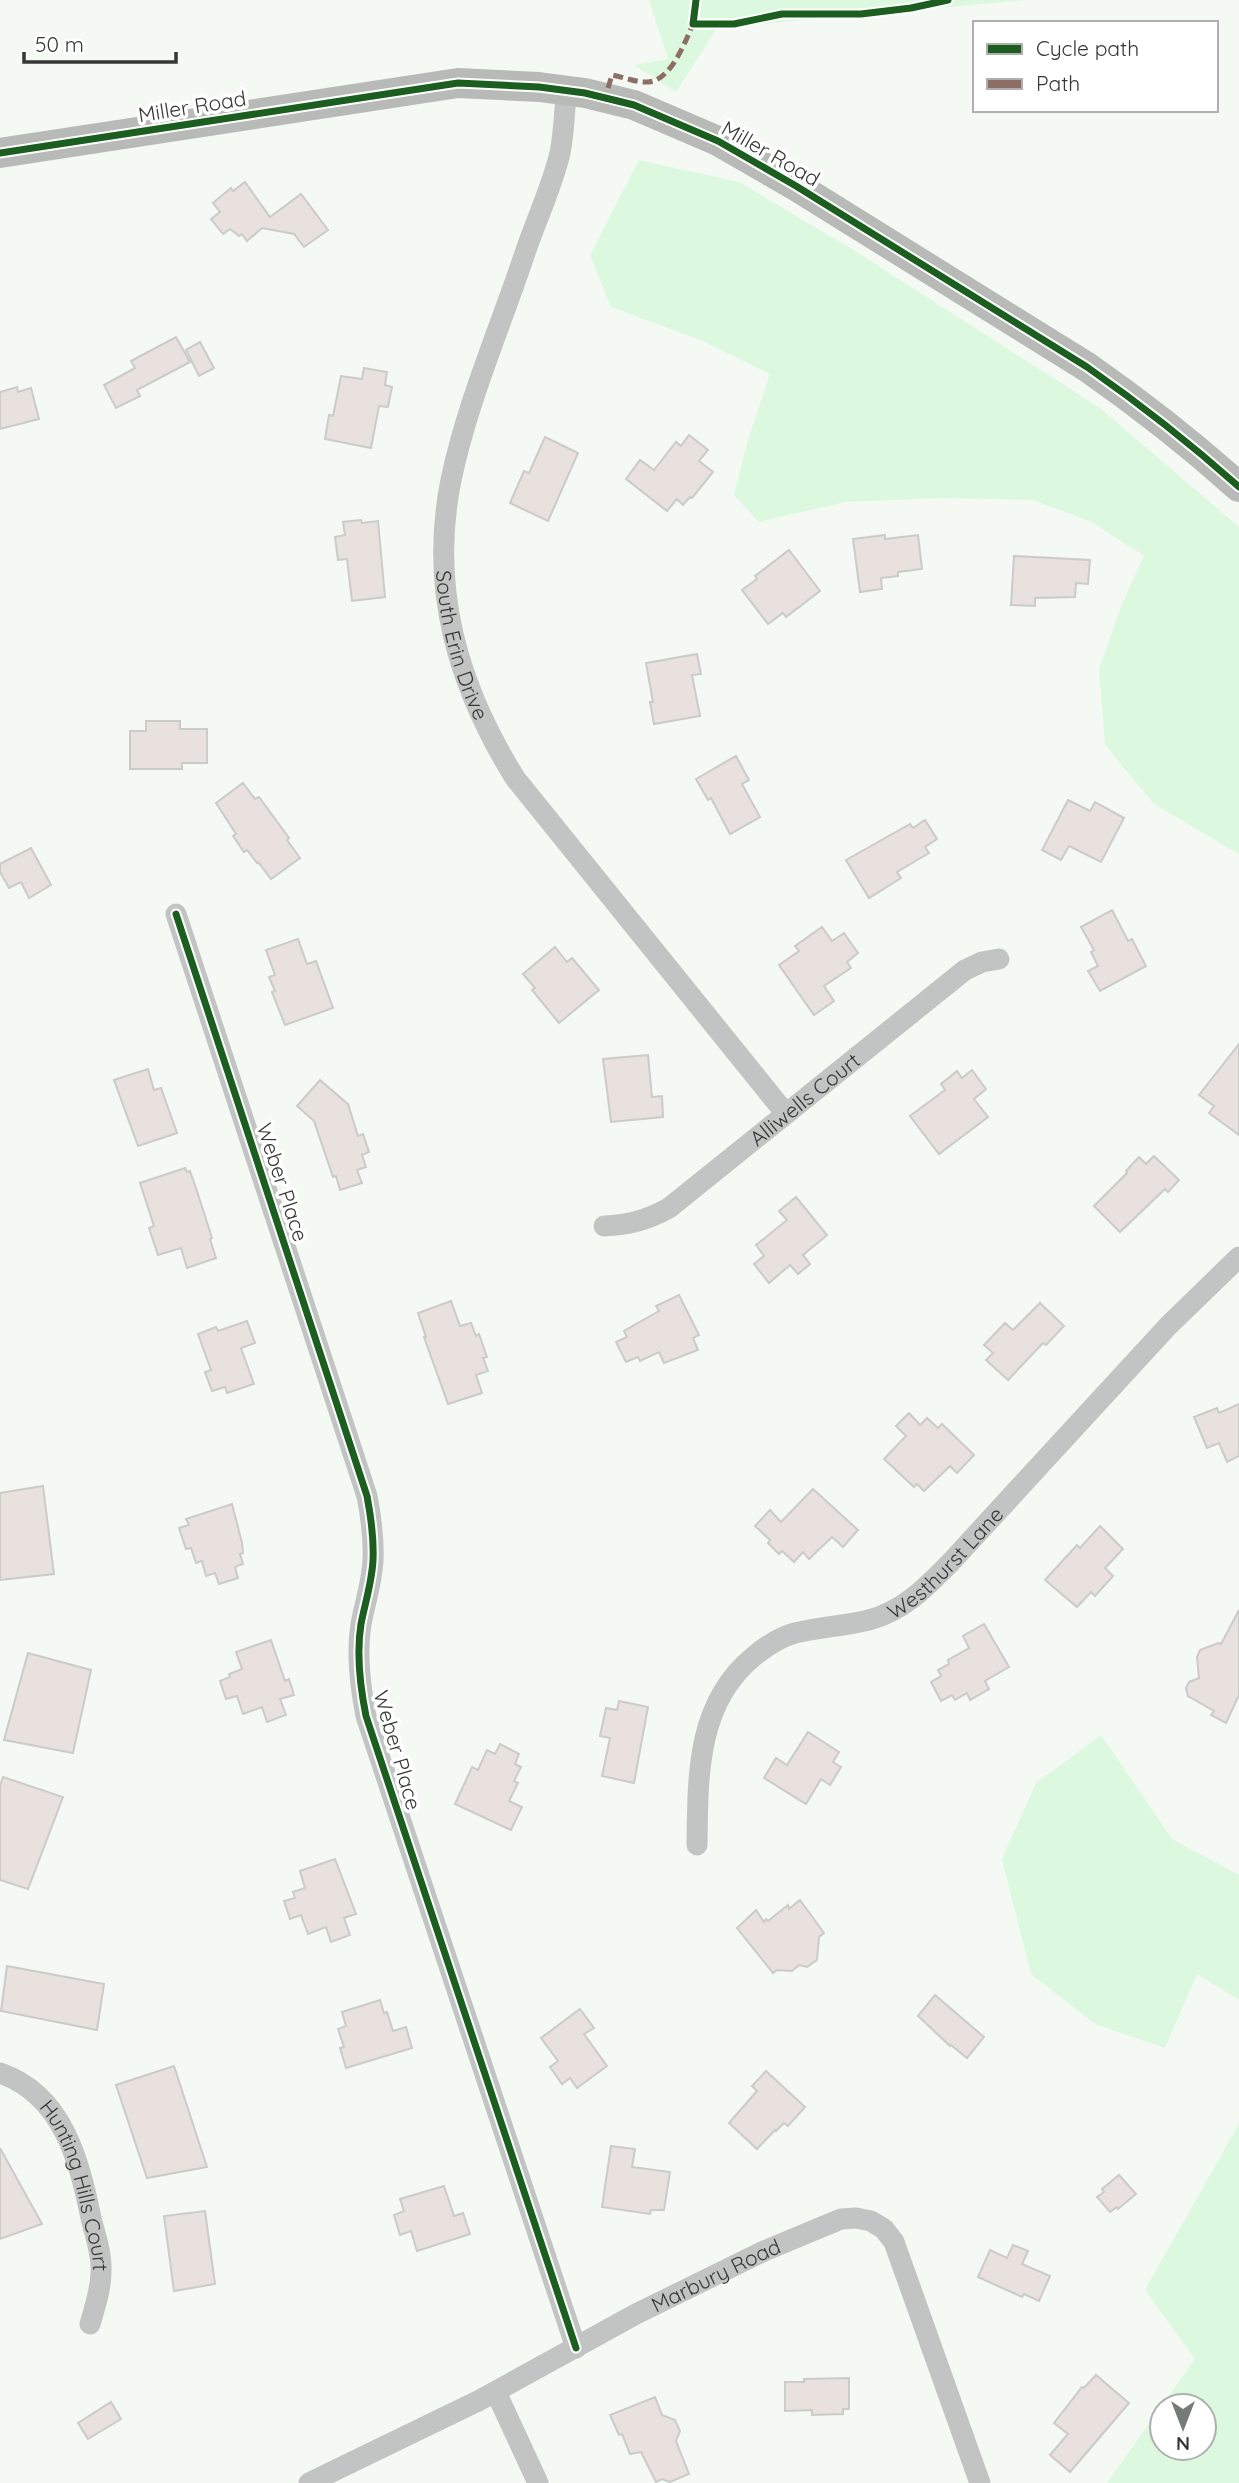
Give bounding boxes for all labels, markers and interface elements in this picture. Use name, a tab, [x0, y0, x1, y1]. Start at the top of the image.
scale bar	[24, 21, 177, 65]
legend	[973, 21, 1218, 112]
text: 50 m	[35, 31, 84, 57]
text: Cycle path	[1036, 35, 1139, 61]
text: Path	[1036, 70, 1080, 96]
street label: Miller Road	[136, 85, 248, 127]
street label: Miller Road	[717, 114, 825, 192]
street label: South Erin Drive	[431, 569, 494, 724]
street label: Alliwells Court	[744, 1047, 865, 1151]
street label: Weber Place	[252, 1119, 314, 1245]
street label: Westhurst Lane	[882, 1501, 1008, 1624]
street label: Weber Place	[369, 1687, 427, 1813]
street label: Hunting Hills Court	[35, 2094, 114, 2271]
street label: Marbury Road	[647, 2233, 784, 2318]
north arrow	[1148, 2392, 1218, 2462]
text: N	[1176, 2432, 1190, 2456]

